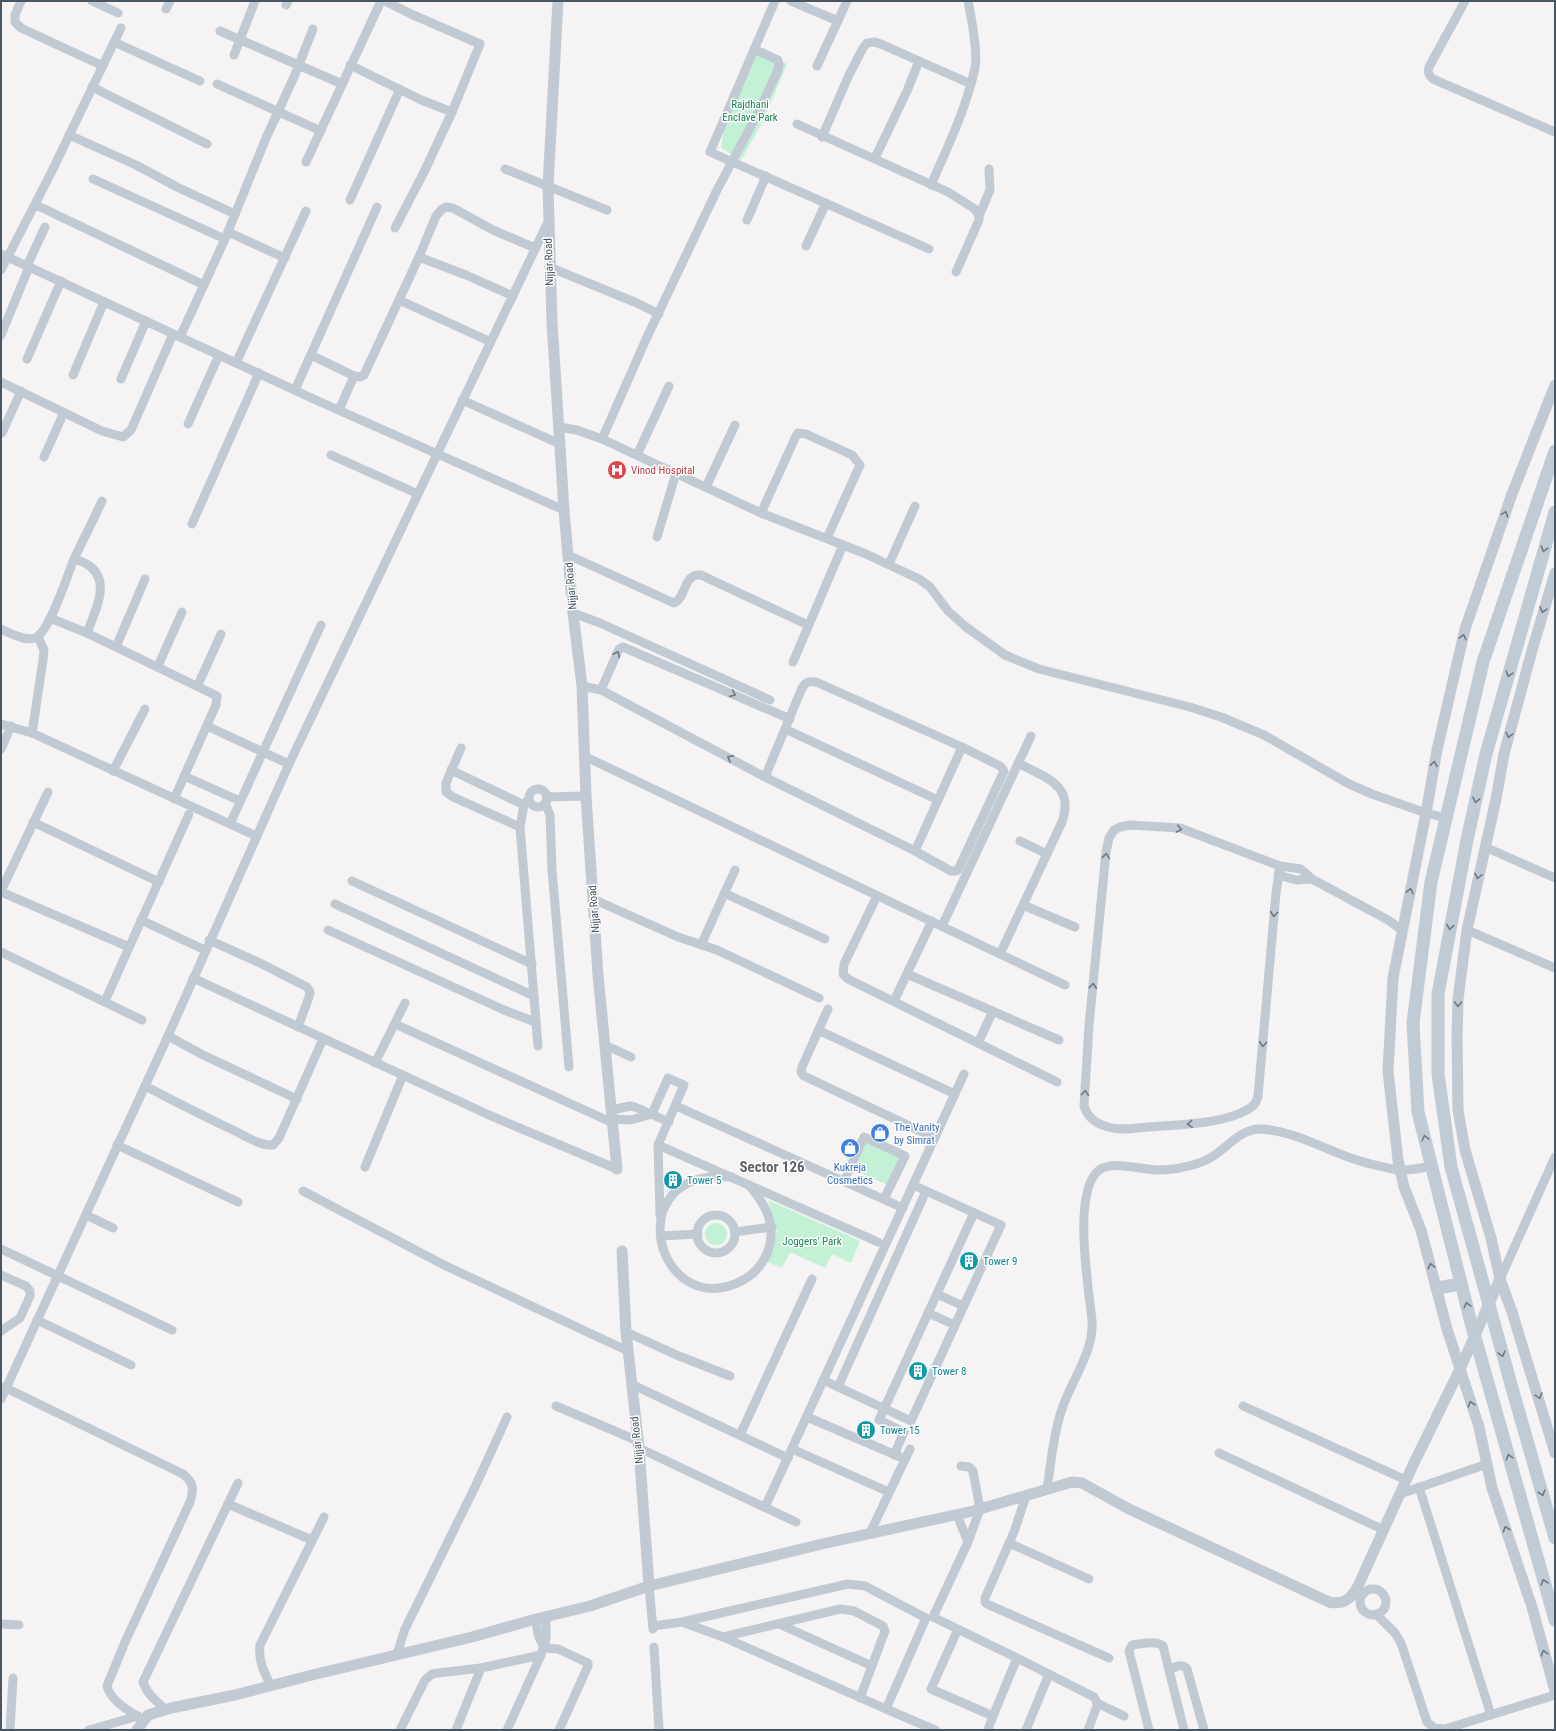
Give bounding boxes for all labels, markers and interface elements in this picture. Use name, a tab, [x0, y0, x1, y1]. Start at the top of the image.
park label: Rajdhani Enclave Park	[722, 98, 778, 124]
street label: Nijjar Road	[542, 238, 556, 286]
hospital icon: Vinod Hospital	[606, 459, 628, 481]
place label: Vinod Hospital	[631, 464, 695, 477]
one-way arrow	[1500, 510, 1508, 517]
one-way arrow	[1540, 545, 1549, 552]
street label: Nijjar Road	[562, 562, 580, 610]
one-way arrow	[1539, 606, 1548, 613]
one-way arrow	[1459, 634, 1467, 640]
one-way arrow	[612, 651, 620, 658]
one-way arrow	[1505, 671, 1513, 677]
one-way arrow	[729, 690, 736, 698]
one-way arrow	[1505, 732, 1513, 738]
one-way arrow	[727, 756, 734, 763]
one-way arrow	[1429, 761, 1438, 767]
one-way arrow	[1472, 797, 1480, 803]
one-way arrow	[1176, 824, 1183, 832]
one-way arrow	[1101, 853, 1110, 859]
one-way arrow	[1475, 873, 1483, 879]
street label: Nijjar Road	[586, 885, 602, 933]
one-way arrow	[1405, 888, 1413, 895]
one-way arrow	[1269, 911, 1278, 917]
one-way arrow	[1446, 924, 1455, 930]
one-way arrow	[1088, 983, 1097, 989]
one-way arrow	[1454, 1001, 1462, 1007]
one-way arrow	[1258, 1040, 1267, 1047]
one-way arrow	[1080, 1090, 1089, 1096]
one-way arrow	[1187, 1120, 1193, 1129]
place label: The Vanity by Simrat	[894, 1121, 940, 1147]
shop icon: The Vanity by Simrat	[869, 1122, 891, 1144]
one-way arrow	[1421, 1135, 1430, 1142]
shop icon: Kukreja Cosmetics	[839, 1137, 861, 1159]
district label: Sector 126	[739, 1158, 805, 1176]
place label: Kukreja Cosmetics	[827, 1161, 873, 1187]
building icon: Tower 5	[662, 1169, 684, 1191]
place label: Tower 5	[687, 1174, 721, 1187]
park label: Joggers' Park	[782, 1235, 842, 1248]
building icon: Tower 9	[958, 1250, 980, 1272]
place label: Tower 9	[983, 1255, 1017, 1268]
one-way arrow	[1427, 1263, 1436, 1270]
one-way arrow	[1463, 1302, 1471, 1308]
one-way arrow	[1498, 1351, 1506, 1358]
building icon: Tower 8	[907, 1360, 929, 1382]
place label: Tower 8	[932, 1365, 966, 1378]
one-way arrow	[1534, 1392, 1543, 1399]
one-way arrow	[1467, 1401, 1476, 1408]
street label: Nijjar Road	[628, 1416, 646, 1464]
building icon: Tower 15	[855, 1419, 877, 1441]
place label: Tower 15	[880, 1424, 920, 1437]
one-way arrow	[1505, 1454, 1514, 1461]
one-way arrow	[1537, 1489, 1546, 1496]
one-way arrow	[1503, 1526, 1511, 1533]
one-way arrow	[1541, 1579, 1549, 1586]
one-way arrow	[1541, 1650, 1549, 1657]

